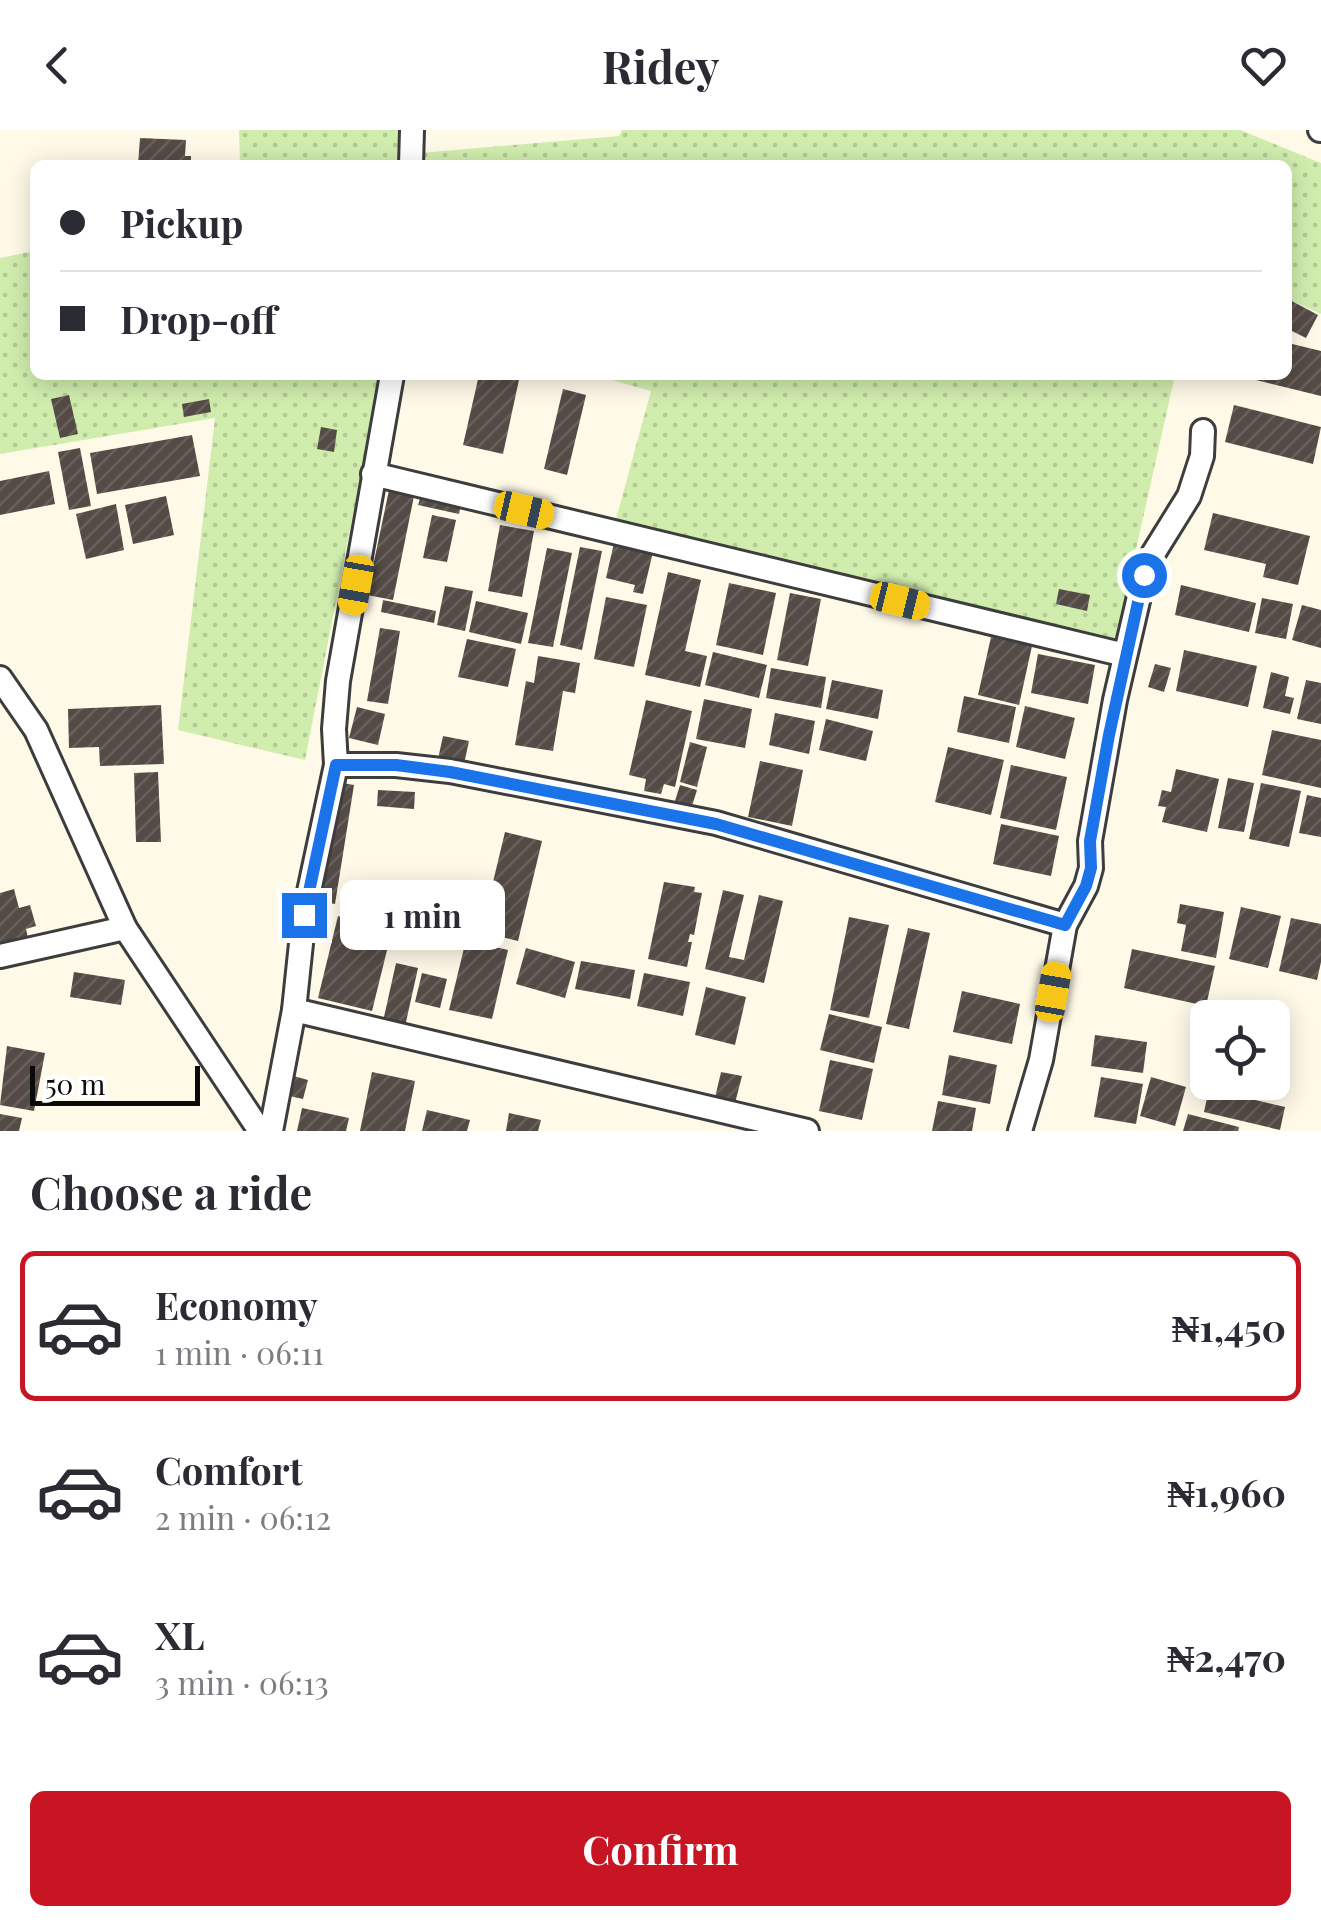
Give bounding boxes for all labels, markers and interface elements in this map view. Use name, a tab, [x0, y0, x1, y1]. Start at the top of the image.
text: Ridey	[602, 35, 719, 95]
icon: back	[30, 38, 85, 93]
icon: heart	[1236, 38, 1291, 93]
text: Pickup	[120, 197, 243, 248]
text: Drop-off	[120, 293, 277, 344]
car	[491, 489, 557, 531]
car	[336, 553, 376, 617]
route start	[1122, 553, 1167, 598]
car	[867, 579, 933, 623]
callout: 1 min	[339, 880, 504, 950]
route end	[282, 893, 327, 938]
text: 1 min	[383, 893, 462, 936]
car	[1033, 960, 1073, 1024]
map controls	[1190, 1000, 1290, 1100]
button: locate	[1190, 1000, 1290, 1100]
scale bar	[30, 1061, 200, 1106]
text: 50 m	[45, 1065, 105, 1102]
text: Choose a ride	[30, 1161, 312, 1221]
text: Economy	[155, 1279, 318, 1330]
icon: car	[35, 1281, 125, 1371]
text: ₦1,450	[1172, 1301, 1286, 1352]
text: 1 min · 06:11	[155, 1330, 324, 1373]
text: Comfort	[155, 1444, 303, 1495]
icon: car	[35, 1446, 125, 1536]
text: ₦1,960	[1167, 1466, 1286, 1517]
text: 2 min · 06:12	[155, 1495, 331, 1538]
text: XL	[155, 1609, 204, 1660]
icon: car	[35, 1611, 125, 1701]
text: ₦2,470	[1167, 1631, 1286, 1682]
text: 3 min · 06:13	[155, 1660, 329, 1703]
button: Confirm	[30, 1791, 1291, 1906]

